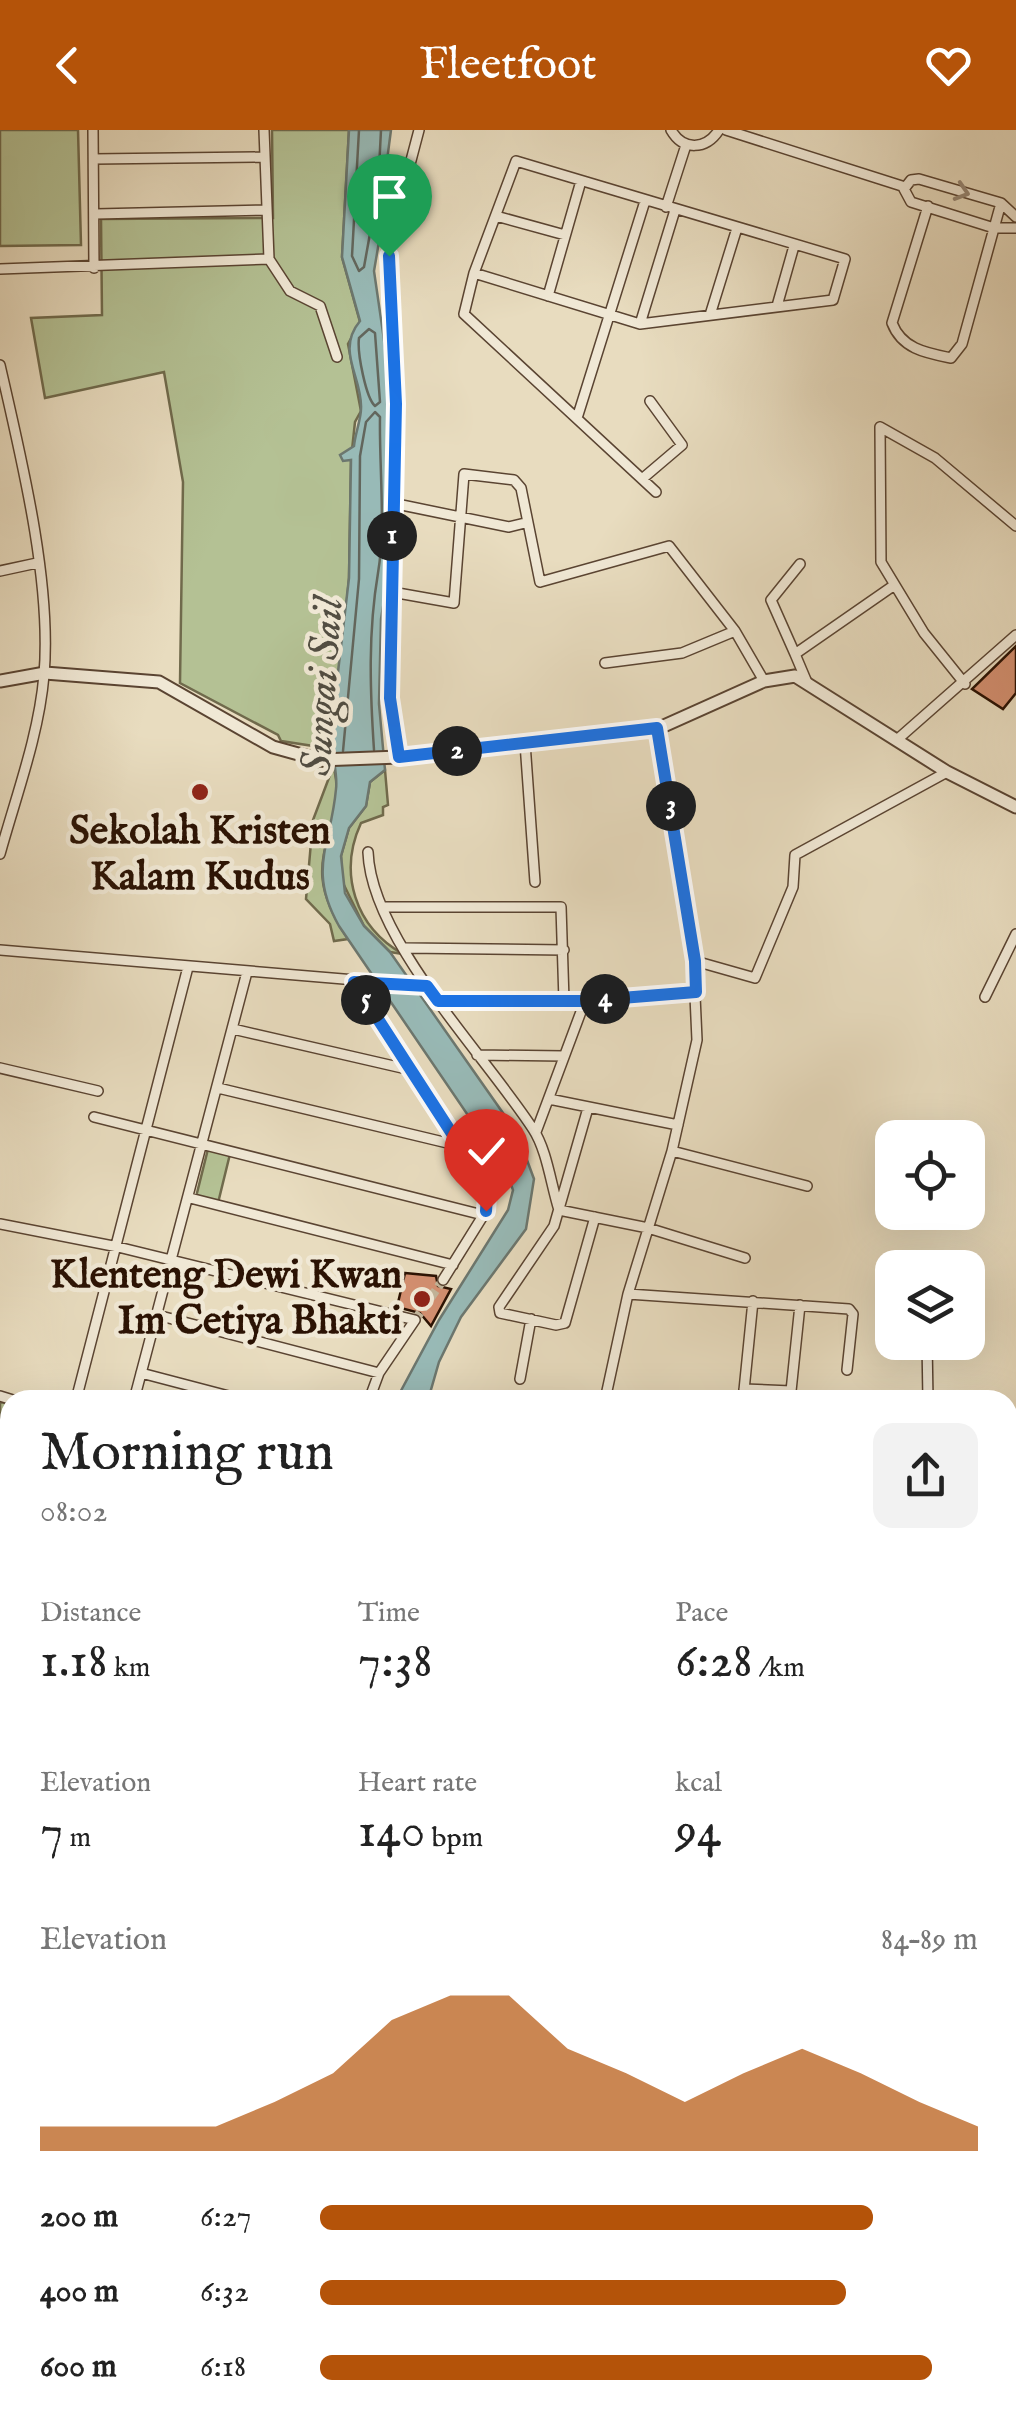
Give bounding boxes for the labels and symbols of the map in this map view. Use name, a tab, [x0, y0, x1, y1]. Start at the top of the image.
pin	[347, 154, 432, 257]
one-way arrow	[953, 180, 970, 201]
pin: 1	[367, 511, 417, 561]
water label: Sungai Sail	[291, 593, 358, 778]
pin: 2	[432, 726, 482, 776]
marker: Sekolah Kristen Kalam Kudus	[189, 781, 211, 803]
pin: 3	[646, 781, 696, 831]
place label: Sekolah Kristen Kalam Kudus	[69, 807, 331, 904]
pin: 4	[580, 974, 630, 1024]
pin: 5	[341, 975, 391, 1025]
pin	[444, 1109, 529, 1212]
place label: Klenteng Dewi Kwan Im Cetiya Bhakti	[50, 1251, 402, 1348]
marker: Klenteng Dewi Kwan Im Cetiya Bhakti	[411, 1288, 433, 1310]

